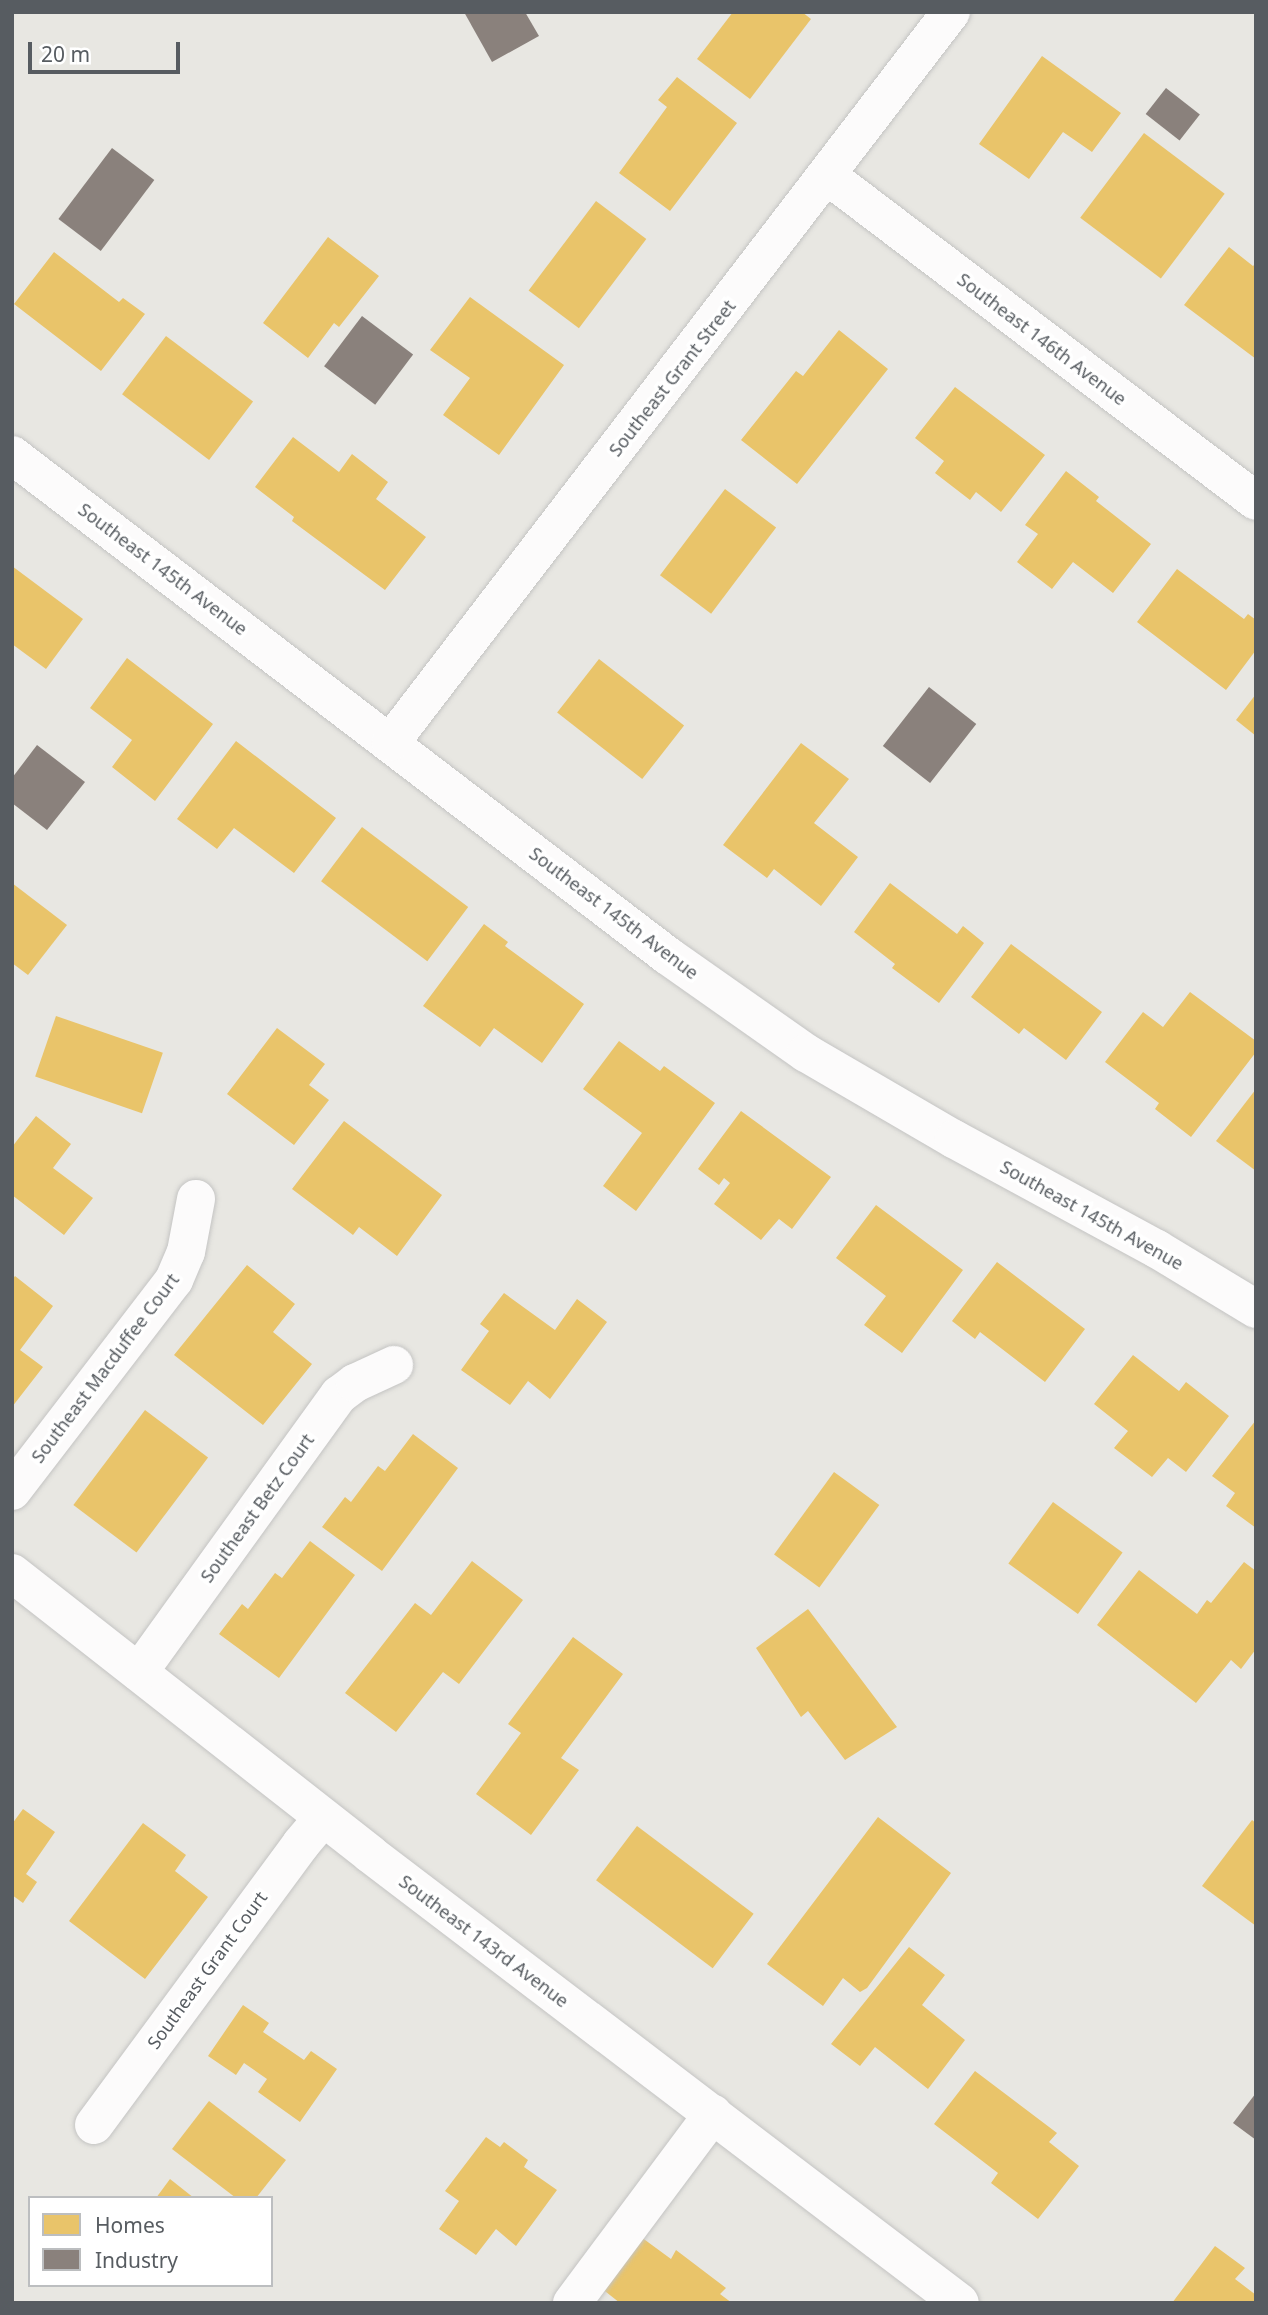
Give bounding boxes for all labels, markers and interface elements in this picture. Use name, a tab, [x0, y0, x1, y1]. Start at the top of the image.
scale bar	[32, 28, 184, 72]
text: 20 m	[41, 40, 90, 68]
street label: Southeast 146th Avenue	[953, 268, 1131, 410]
street label: Southeast Grant Street	[604, 296, 740, 460]
street label: Southeast 145th Avenue	[74, 498, 252, 640]
street label: Southeast 145th Avenue	[525, 842, 703, 984]
street label: Southeast 145th Avenue	[997, 1156, 1187, 1274]
street label: Southeast Macduffee Court	[27, 1269, 183, 1467]
street label: Southeast Betz Court	[196, 1429, 318, 1587]
street label: Southeast 143rd Avenue	[395, 1870, 573, 2012]
street label: Southeast Grant Court	[143, 1887, 271, 2053]
legend	[28, 2196, 273, 2287]
text: Homes	[95, 2211, 165, 2239]
text: Industry	[95, 2246, 178, 2274]

